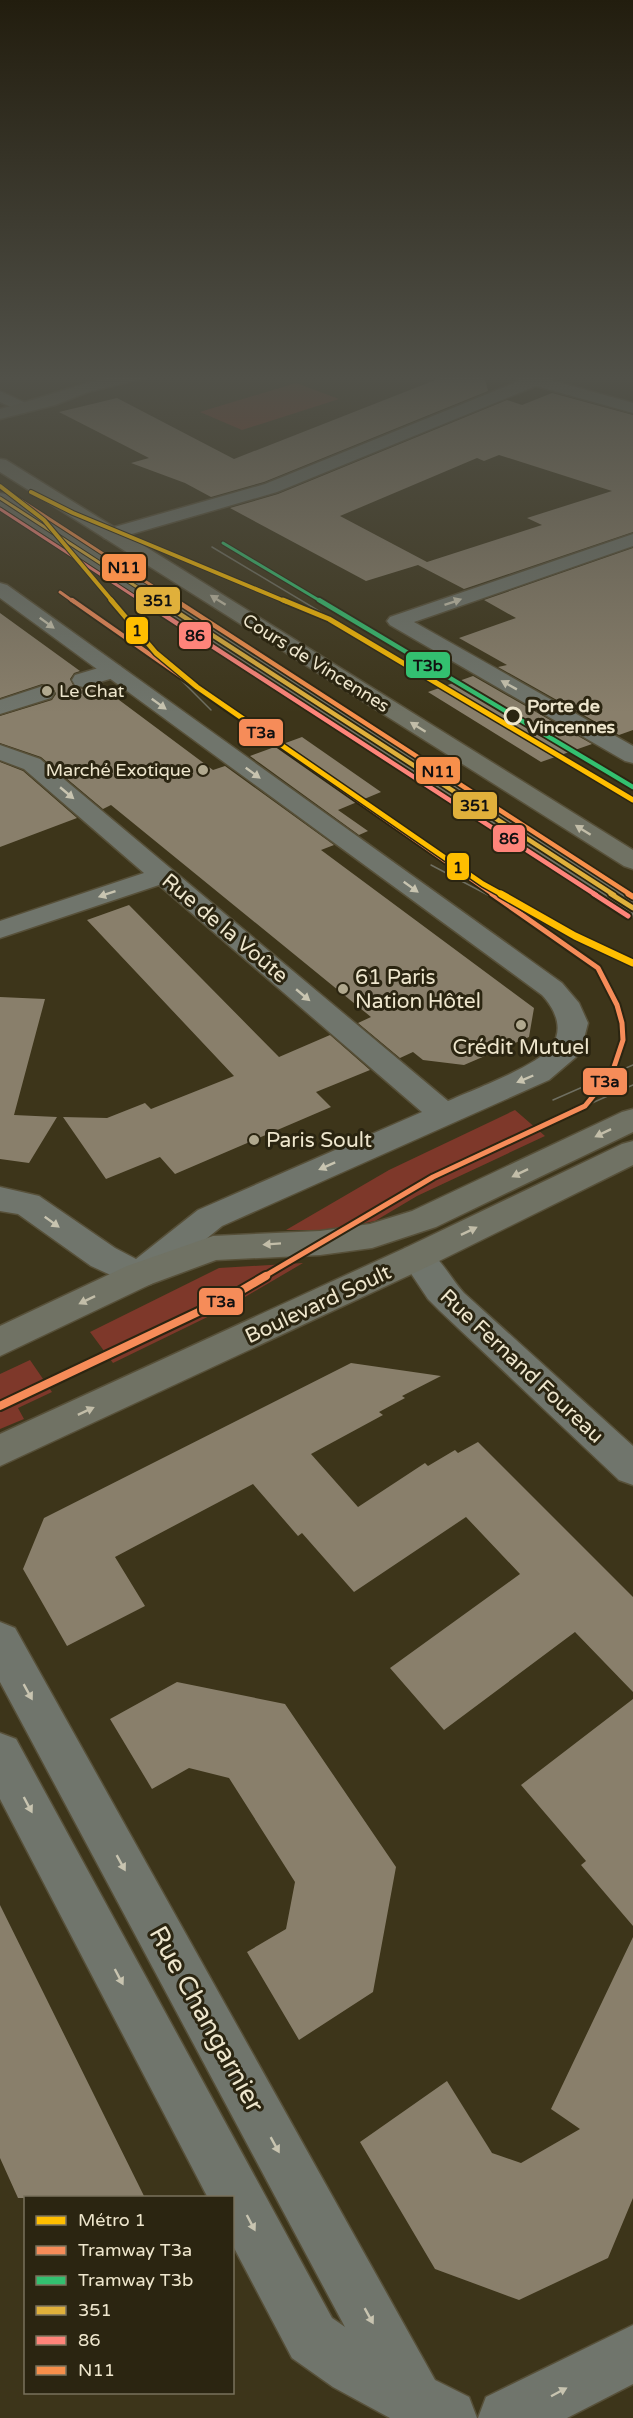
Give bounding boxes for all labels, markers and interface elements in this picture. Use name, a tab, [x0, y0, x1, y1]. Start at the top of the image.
line badge: N11	[101, 553, 147, 582]
text: N11	[108, 558, 140, 578]
line badge: 351	[135, 586, 181, 615]
text: 351	[143, 591, 173, 611]
one-way arrow	[210, 595, 226, 606]
one-way arrow	[444, 596, 462, 606]
street label: Cours de Vincennes	[239, 609, 393, 717]
line badge: 1	[125, 616, 149, 645]
one-way arrow	[40, 617, 55, 629]
text: 1	[132, 621, 142, 641]
line badge: 86	[178, 621, 212, 650]
text: 86	[185, 626, 205, 646]
line badge: T3b	[405, 651, 451, 679]
text: T3b	[412, 656, 443, 676]
place label: Le Chat	[59, 680, 125, 702]
one-way arrow	[501, 680, 517, 691]
marker: Le Chat	[40, 684, 54, 698]
place label: Porte de Vincennes	[527, 695, 616, 738]
one-way arrow	[151, 698, 166, 710]
marker: Porte de Vincennes	[504, 707, 522, 725]
line badge: T3a	[238, 718, 284, 747]
one-way arrow	[410, 721, 426, 732]
text: T3a	[246, 723, 275, 743]
line badge: N11	[415, 756, 461, 785]
place label: Marché Exotique	[46, 759, 191, 781]
text: N11	[422, 762, 454, 782]
marker: Marché Exotique	[196, 763, 210, 777]
one-way arrow	[245, 766, 260, 778]
one-way arrow	[59, 786, 74, 799]
line badge: 351	[452, 791, 498, 820]
text: 351	[460, 796, 490, 816]
line badge: 86	[492, 824, 526, 853]
one-way arrow	[575, 825, 592, 836]
text: 86	[499, 829, 519, 849]
line badge: 1	[446, 852, 470, 881]
text: 1	[453, 858, 463, 878]
street label: Rue de la Voûte	[157, 868, 293, 988]
one-way arrow	[402, 881, 418, 893]
one-way arrow	[98, 889, 116, 899]
place label: 61 Paris Nation Hôtel	[355, 965, 481, 1014]
marker: 61 Paris Nation Hôtel	[336, 982, 350, 996]
one-way arrow	[295, 988, 311, 1001]
marker: Crédit Mutuel	[514, 1018, 528, 1032]
place label: Crédit Mutuel	[453, 1035, 589, 1060]
line badge: T3a	[582, 1067, 628, 1096]
text: T3a	[590, 1072, 619, 1092]
one-way arrow	[516, 1075, 534, 1084]
place label: Paris Soult	[266, 1128, 372, 1153]
one-way arrow	[594, 1128, 612, 1138]
marker: Paris Soult	[247, 1133, 261, 1147]
one-way arrow	[318, 1161, 336, 1171]
one-way arrow	[512, 1168, 529, 1177]
one-way arrow	[44, 1216, 60, 1228]
one-way arrow	[460, 1227, 478, 1237]
one-way arrow	[263, 1240, 282, 1249]
street label: Boulevard Soult	[241, 1260, 395, 1349]
street label: Rue Fernand Foureau	[435, 1284, 609, 1449]
line badge: T3a	[198, 1287, 244, 1316]
text: T3a	[206, 1292, 235, 1312]
one-way arrow	[78, 1295, 95, 1304]
one-way arrow	[78, 1407, 95, 1416]
one-way arrow	[23, 1684, 33, 1701]
one-way arrow	[23, 1797, 33, 1814]
one-way arrow	[116, 1855, 126, 1872]
street label: Rue Changarnier	[143, 1921, 271, 2118]
one-way arrow	[114, 1969, 124, 1986]
one-way arrow	[270, 2137, 280, 2154]
legend	[24, 2196, 234, 2394]
text: Métro 1	[78, 2209, 146, 2231]
one-way arrow	[246, 2215, 256, 2232]
text: Tramway T3a	[78, 2239, 192, 2261]
text: Tramway T3b	[78, 2269, 193, 2291]
text: 351	[78, 2299, 112, 2321]
one-way arrow	[363, 2308, 374, 2324]
text: 86	[78, 2329, 101, 2351]
text: N11	[78, 2359, 115, 2381]
one-way arrow	[551, 2387, 568, 2397]

